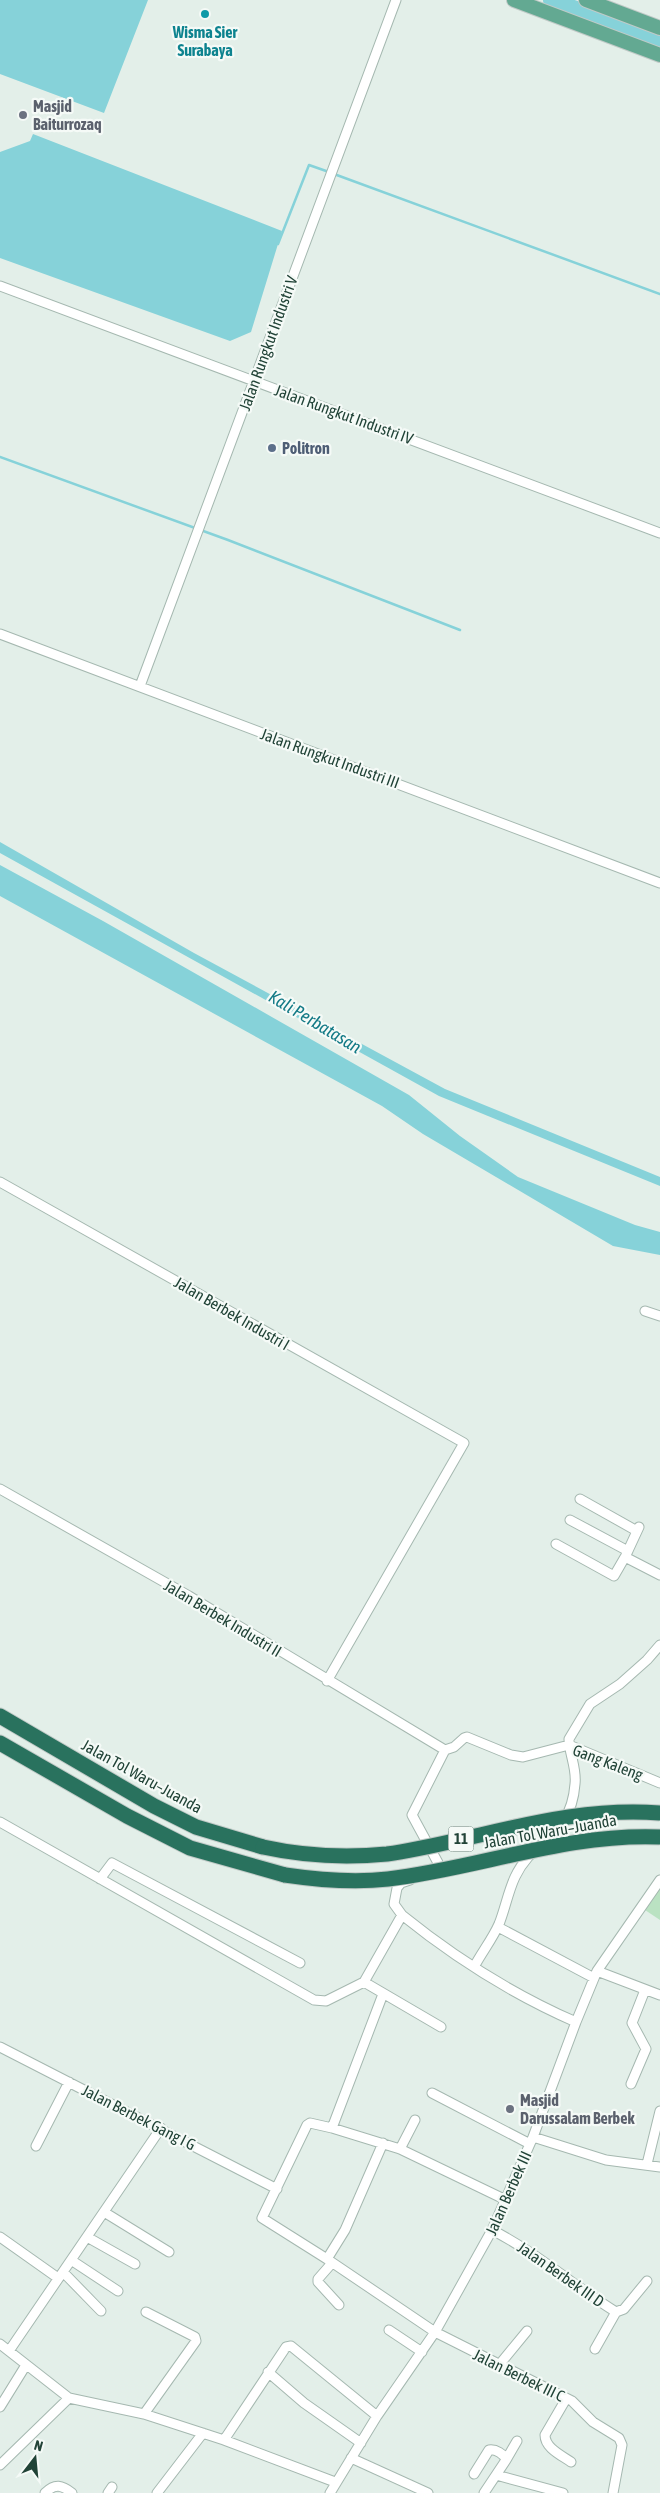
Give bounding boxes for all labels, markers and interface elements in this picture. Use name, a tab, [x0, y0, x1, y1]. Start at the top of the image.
marker: Wisma Sier Surabaya	[199, 8, 211, 20]
place label: Wisma Sier Surabaya	[172, 23, 238, 59]
place label: Masjid Baiturrozaq	[33, 97, 102, 133]
marker: Masjid Baiturrozaq	[17, 109, 29, 121]
street label: Jalan Rungkut Industri V	[235, 273, 302, 413]
street label: Jalan Rungkut Industri IV	[272, 381, 416, 448]
place label: Politron	[282, 439, 330, 457]
marker: Politron	[266, 442, 278, 454]
street label: Jalan Rungkut Industri III	[258, 725, 402, 792]
water label: Kali Perbatasan	[265, 986, 365, 1058]
street label: Jalan Berbek Industri I	[171, 1273, 293, 1353]
street label: Jalan Berbek Industri II	[161, 1576, 285, 1660]
street label: Jalan Tol Waru–Juanda	[79, 1735, 205, 1817]
street label: Gang Kaleng	[570, 1740, 646, 1785]
street label: Jalan Tol Waru–Juanda	[482, 1810, 618, 1852]
road number: 11	[448, 1826, 474, 1852]
street label: Jalan Berbek Gang I G	[79, 2081, 199, 2154]
place label: Masjid Darussalam Berbek	[520, 2091, 635, 2127]
marker: Masjid Darussalam Berbek	[504, 2103, 516, 2115]
street label: Jalan Berbek III	[481, 2148, 535, 2238]
street label: Jalan Berbek III D	[514, 2238, 608, 2310]
street label: Jalan Berbek III C	[470, 2345, 568, 2405]
north arrow	[10, 2433, 60, 2483]
text: N	[32, 2437, 45, 2454]

